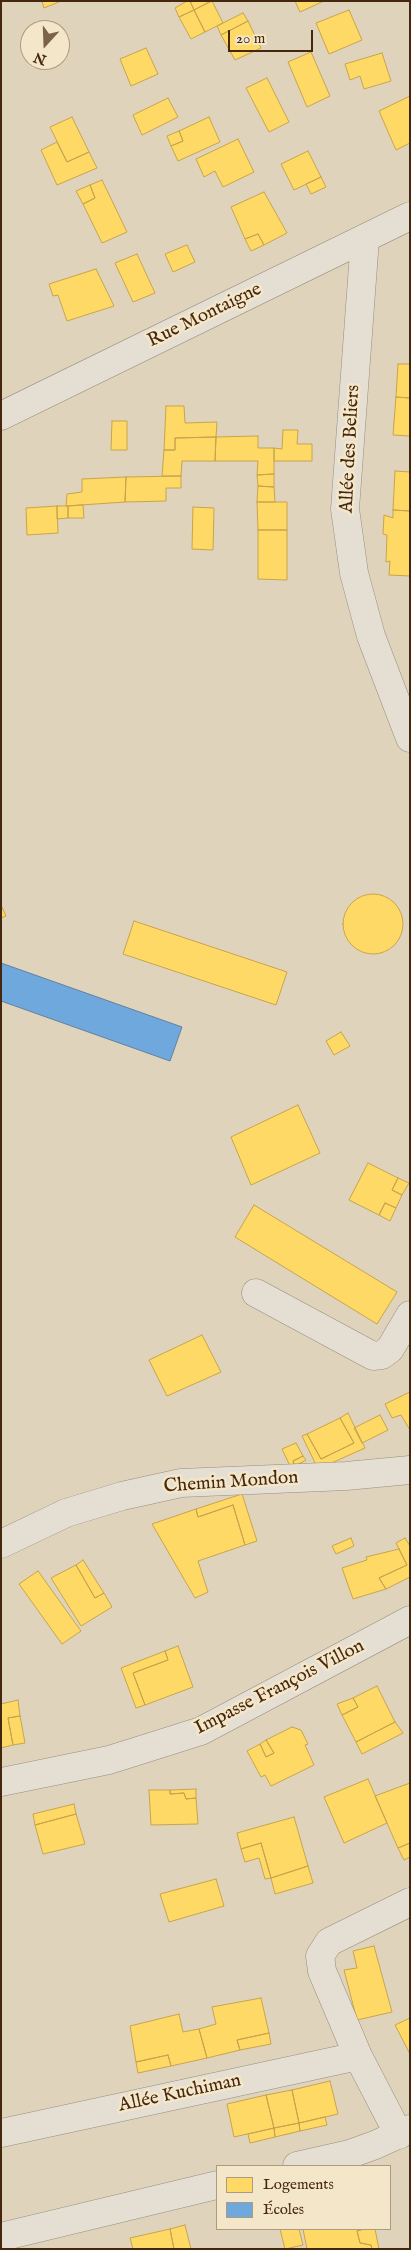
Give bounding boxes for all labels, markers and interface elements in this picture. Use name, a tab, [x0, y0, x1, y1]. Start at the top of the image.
north arrow	[20, 20, 70, 70]
scale bar	[231, 20, 316, 52]
text: 20 m	[236, 29, 265, 48]
text: N	[31, 48, 49, 69]
street label: Rue Montaigne	[144, 279, 266, 353]
street label: Allée des Beliers	[336, 384, 366, 514]
street label: Chemin Mondon	[163, 1467, 299, 1499]
street label: Impasse François Villon	[191, 1635, 369, 1741]
street label: Allée Kuchiman	[117, 2070, 243, 2118]
legend	[216, 2165, 391, 2230]
text: Logements	[263, 2175, 334, 2194]
text: Écoles	[263, 2200, 304, 2219]

